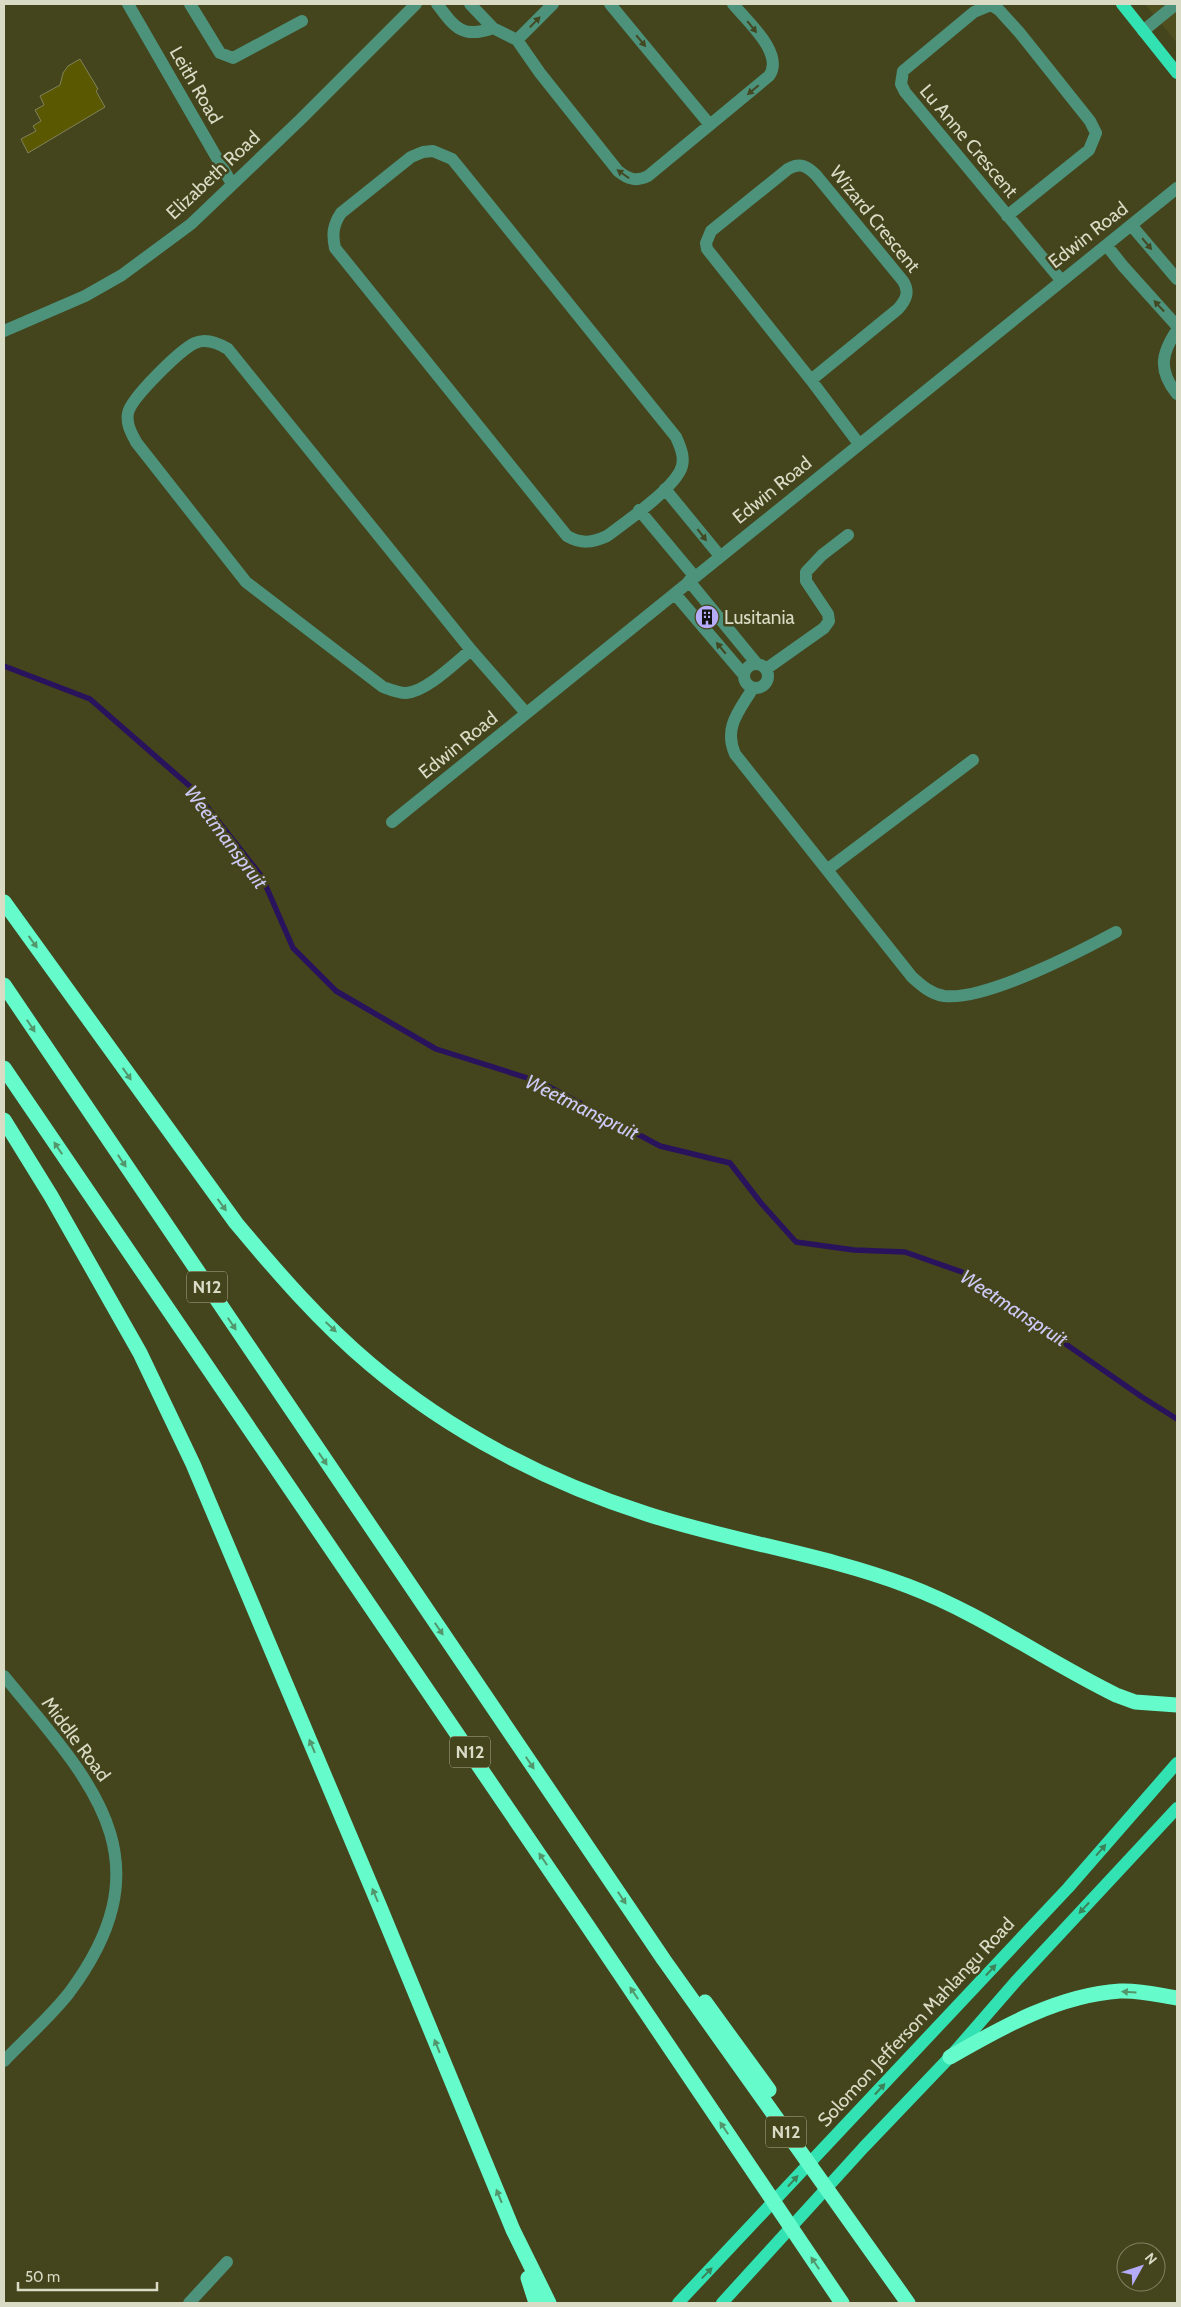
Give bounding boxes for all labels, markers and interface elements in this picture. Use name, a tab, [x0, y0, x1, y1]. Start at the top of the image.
one-way arrow	[529, 16, 541, 28]
one-way arrow	[746, 20, 757, 33]
one-way arrow	[636, 35, 647, 48]
street label: Leith Road	[165, 42, 227, 128]
street label: Lu Anne Crescent	[915, 80, 1023, 203]
one-way arrow	[746, 84, 759, 95]
street label: Elizabeth Road	[161, 126, 265, 224]
street label: Wizard Crescent	[825, 161, 925, 277]
one-way arrow	[616, 169, 630, 179]
street label: Edwin Road	[1044, 197, 1132, 273]
one-way arrow	[1141, 238, 1152, 251]
one-way arrow	[1153, 300, 1165, 312]
street label: Edwin Road	[728, 451, 816, 529]
one-way arrow	[696, 528, 707, 541]
building icon: Lusitania	[694, 604, 720, 630]
place label: Lusitania	[724, 606, 795, 629]
one-way arrow	[715, 643, 727, 655]
street label: Edwin Road	[414, 706, 502, 784]
water label: Weetmanspruit	[179, 781, 273, 894]
one-way arrow	[27, 935, 38, 948]
one-way arrow	[26, 1019, 36, 1033]
one-way arrow	[122, 1067, 132, 1081]
water label: Weetmanspruit	[521, 1069, 643, 1145]
one-way arrow	[53, 1141, 63, 1154]
one-way arrow	[117, 1154, 127, 1167]
one-way arrow	[217, 1199, 227, 1212]
water label: Weetmanspruit	[956, 1264, 1073, 1352]
road number: N12	[187, 1272, 227, 1302]
one-way arrow	[227, 1318, 237, 1331]
one-way arrow	[324, 1321, 336, 1333]
one-way arrow	[318, 1452, 328, 1466]
one-way arrow	[434, 1622, 443, 1636]
street label: Middle Road	[37, 1692, 115, 1786]
road number: N12	[450, 1736, 490, 1768]
one-way arrow	[308, 1738, 315, 1753]
one-way arrow	[525, 1757, 535, 1770]
one-way arrow	[1095, 1845, 1107, 1857]
one-way arrow	[538, 1852, 548, 1865]
one-way arrow	[371, 1888, 379, 1902]
one-way arrow	[617, 1891, 626, 1904]
one-way arrow	[1078, 1901, 1090, 1913]
street label: Solomon Jefferson Mahlangu Road	[813, 1913, 1019, 2131]
one-way arrow	[985, 1964, 997, 1976]
one-way arrow	[629, 1986, 639, 2000]
one-way arrow	[1121, 1987, 1137, 1995]
one-way arrow	[433, 2038, 440, 2053]
one-way arrow	[874, 2083, 886, 2095]
road number: N12	[766, 2116, 806, 2148]
one-way arrow	[720, 2121, 729, 2135]
one-way arrow	[787, 2175, 799, 2187]
one-way arrow	[495, 2188, 503, 2203]
north arrow	[1116, 2242, 1166, 2292]
text: N	[1141, 2249, 1161, 2268]
one-way arrow	[810, 2256, 820, 2270]
scale bar	[18, 2260, 156, 2292]
one-way arrow	[701, 2267, 713, 2279]
text: 50 m	[25, 2268, 60, 2286]

